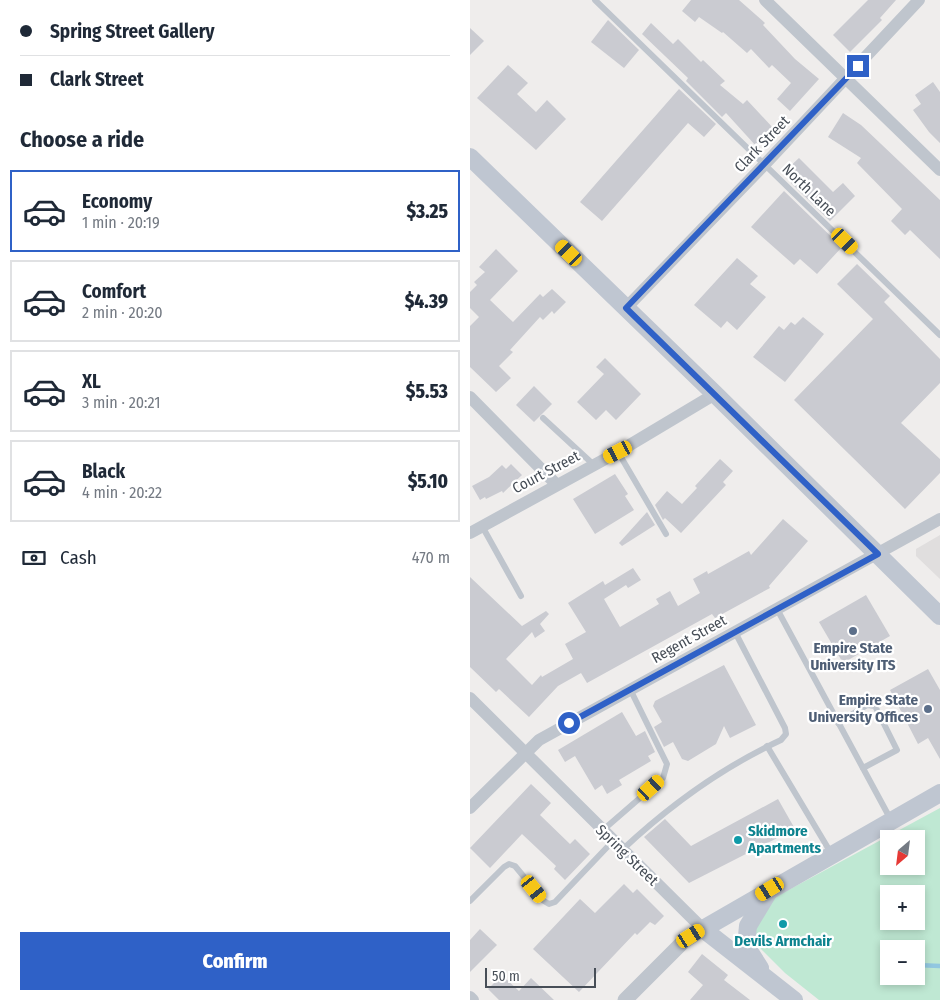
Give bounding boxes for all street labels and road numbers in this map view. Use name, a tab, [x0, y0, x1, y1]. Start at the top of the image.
street label: Clark Street	[731, 112, 793, 176]
street label: North Lane	[778, 160, 840, 220]
street label: Court Street	[509, 447, 583, 497]
street label: Regent Street	[648, 611, 730, 667]
street label: Spring Street	[592, 821, 662, 889]

